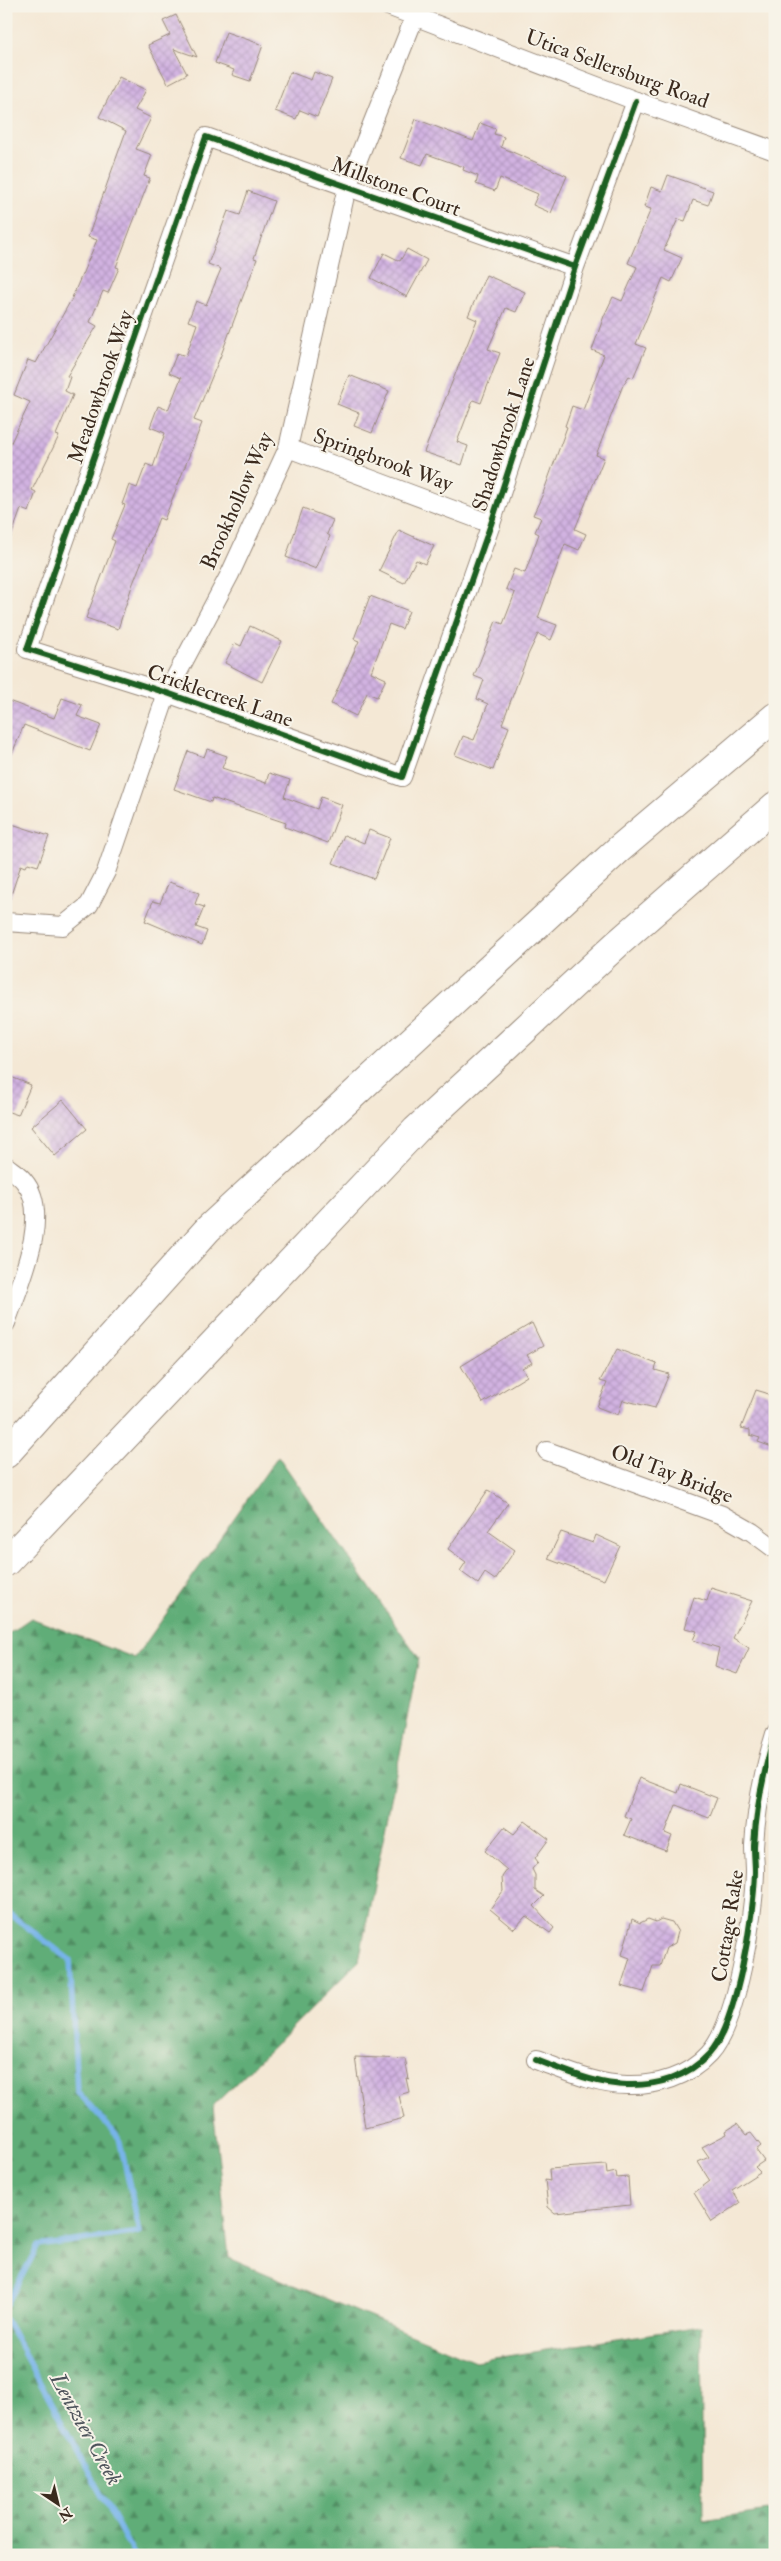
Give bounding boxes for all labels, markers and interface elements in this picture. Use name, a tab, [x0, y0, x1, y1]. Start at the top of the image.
street label: Utica Sellersburg Road	[522, 23, 713, 115]
street label: Millstone Court	[328, 151, 465, 223]
street label: Meadowbrook Way	[62, 306, 140, 467]
street label: Shadowbrook Lane	[466, 353, 542, 515]
street label: Springbrook Way	[310, 422, 457, 498]
street label: Brookhollow Way	[195, 427, 280, 574]
street label: Cricklecreek Lane	[143, 658, 297, 734]
street label: Old Tay Bridge	[607, 1438, 737, 1510]
street label: Cottage Rake	[706, 1868, 750, 1984]
water label: Lentzier Creek	[43, 2367, 128, 2490]
north arrow	[32, 2478, 82, 2528]
text: N	[55, 2503, 76, 2525]

